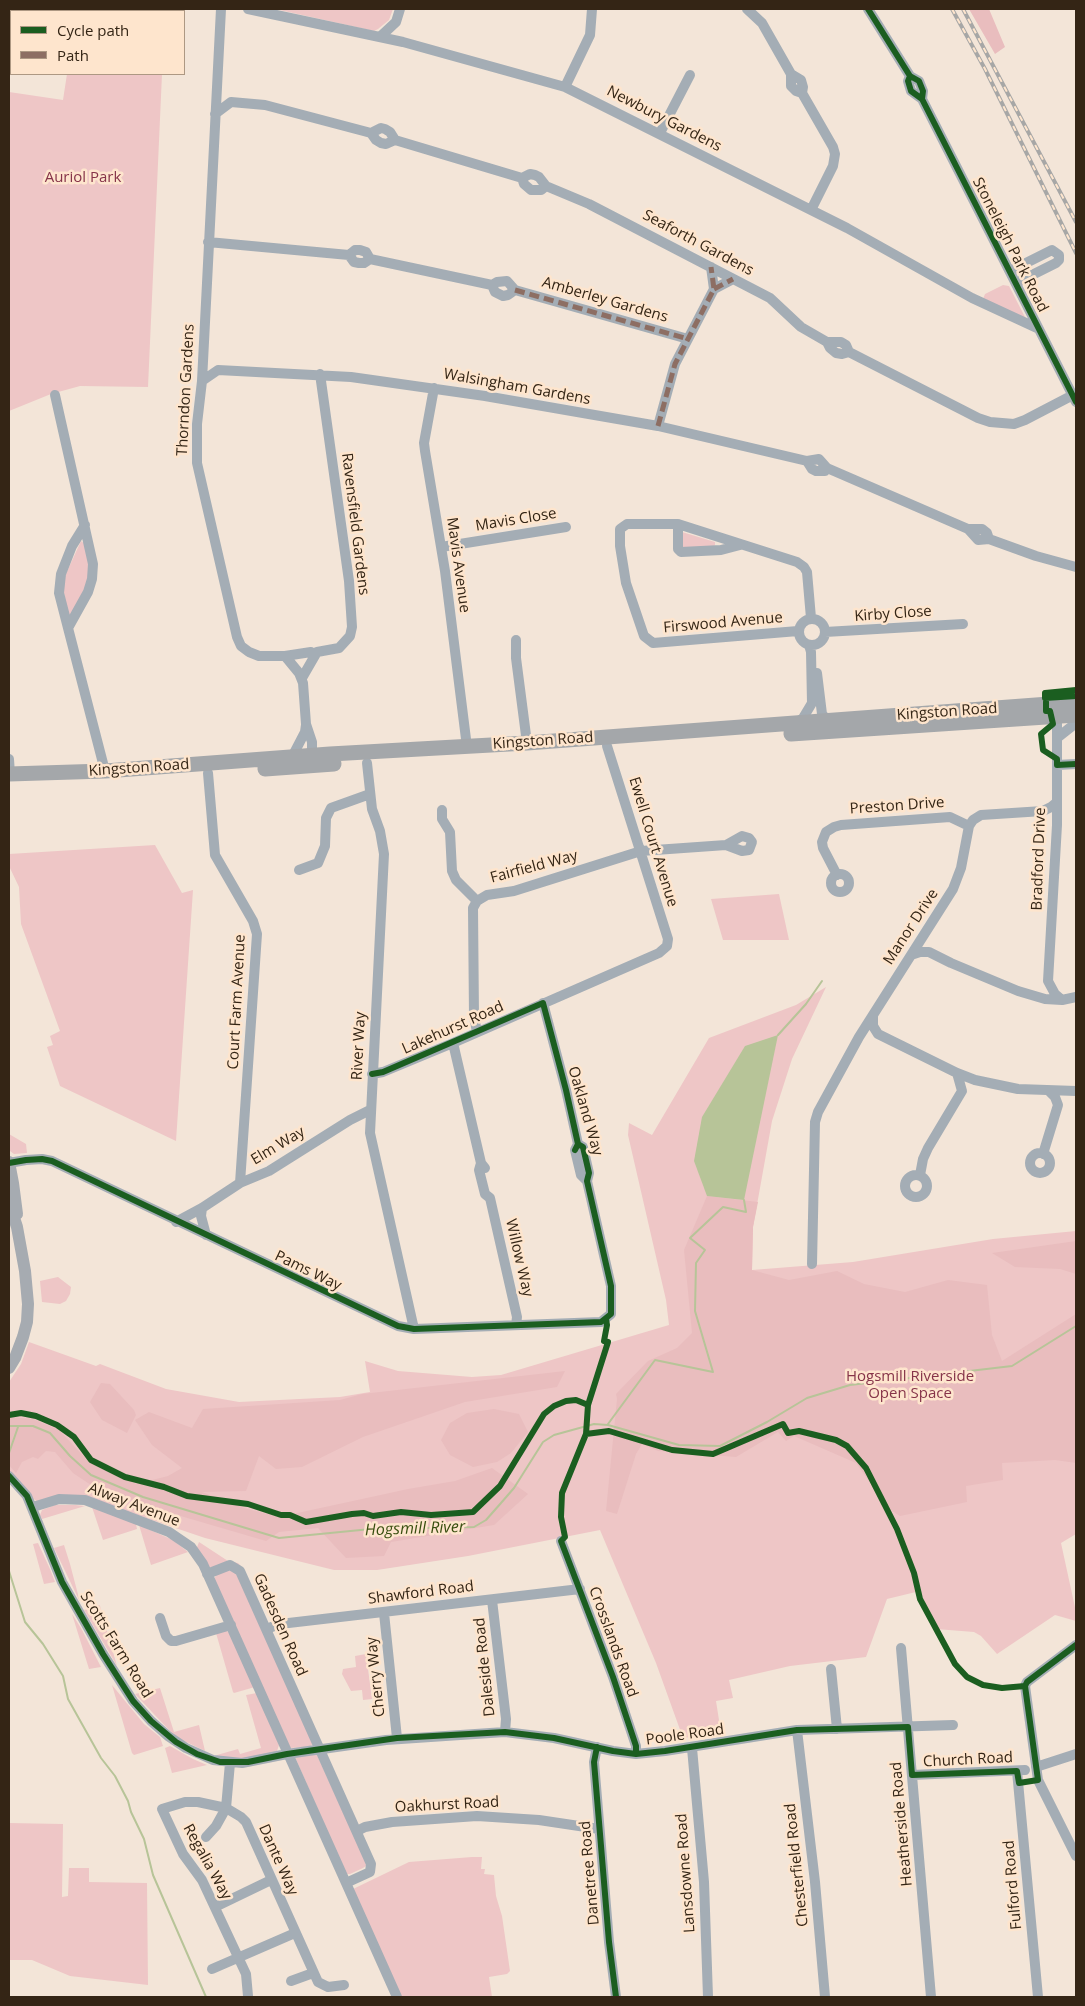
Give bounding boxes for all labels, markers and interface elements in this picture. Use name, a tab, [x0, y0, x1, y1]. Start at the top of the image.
legend	[10, 10, 185, 75]
text: Cycle path	[57, 20, 129, 40]
text: Path	[57, 45, 89, 65]
street label: Newbury Gardens	[604, 82, 724, 156]
park label: Auriol Park	[45, 169, 121, 187]
street label: Stoneleigh Park Road	[968, 175, 1052, 315]
street label: Seaforth Gardens	[639, 206, 757, 280]
street label: Amberley Gardens	[540, 273, 670, 327]
street label: Thorndon Gardens	[174, 323, 198, 457]
street label: Walsingham Gardens	[442, 365, 592, 409]
street label: Ravensfield Gardens	[337, 452, 373, 596]
street label: Mavis Close	[474, 505, 558, 535]
street label: Mavis Avenue	[442, 516, 474, 614]
street label: Kirby Close	[854, 602, 932, 626]
street label: Firswood Avenue	[663, 609, 783, 637]
street label: Kingston Road	[896, 700, 998, 724]
street label: Kingston Road	[492, 729, 594, 753]
street label: Kingston Road	[88, 756, 190, 780]
street label: Ewell Court Avenue	[625, 775, 681, 909]
street label: Preston Drive	[849, 794, 945, 818]
street label: Bradford Drive	[1028, 807, 1050, 911]
street label: Fairfield Way	[488, 847, 580, 887]
street label: Manor Drive	[880, 886, 942, 968]
street label: Court Farm Avenue	[224, 934, 250, 1070]
street label: Lakehurst Road	[399, 998, 507, 1058]
street label: River Way	[348, 1011, 370, 1081]
street label: Oakland Way	[564, 1064, 606, 1158]
street label: Elm Way	[248, 1123, 308, 1169]
street label: Willow Way	[501, 1217, 537, 1299]
street label: Pams Way	[272, 1247, 344, 1295]
park label: Hogsmill Riverside Open Space	[846, 1368, 974, 1403]
street label: Alway Avenue	[86, 1479, 182, 1531]
water label: Hogsmill River	[365, 1518, 465, 1540]
street label: Gadesden Road	[249, 1571, 311, 1679]
street label: Shawford Road	[367, 1578, 475, 1608]
street label: Crosslands Road	[585, 1584, 641, 1700]
street label: Scotts Farm Road	[76, 1589, 156, 1701]
street label: Daleside Road	[471, 1617, 499, 1717]
street label: Cherry Way	[363, 1636, 389, 1718]
street label: Poole Road	[645, 1721, 725, 1749]
street label: Church Road	[923, 1749, 1013, 1771]
street label: Heatherside Road	[888, 1761, 916, 1887]
street label: Oakhurst Road	[394, 1793, 500, 1817]
street label: Chesterfield Road	[782, 1802, 812, 1928]
street label: Lansdowne Road	[673, 1813, 699, 1933]
street label: Danetree Road	[576, 1820, 604, 1926]
street label: Regalia Way	[179, 1821, 235, 1903]
street label: Dante Way	[254, 1822, 302, 1898]
street label: Fulford Road	[1000, 1839, 1026, 1931]

